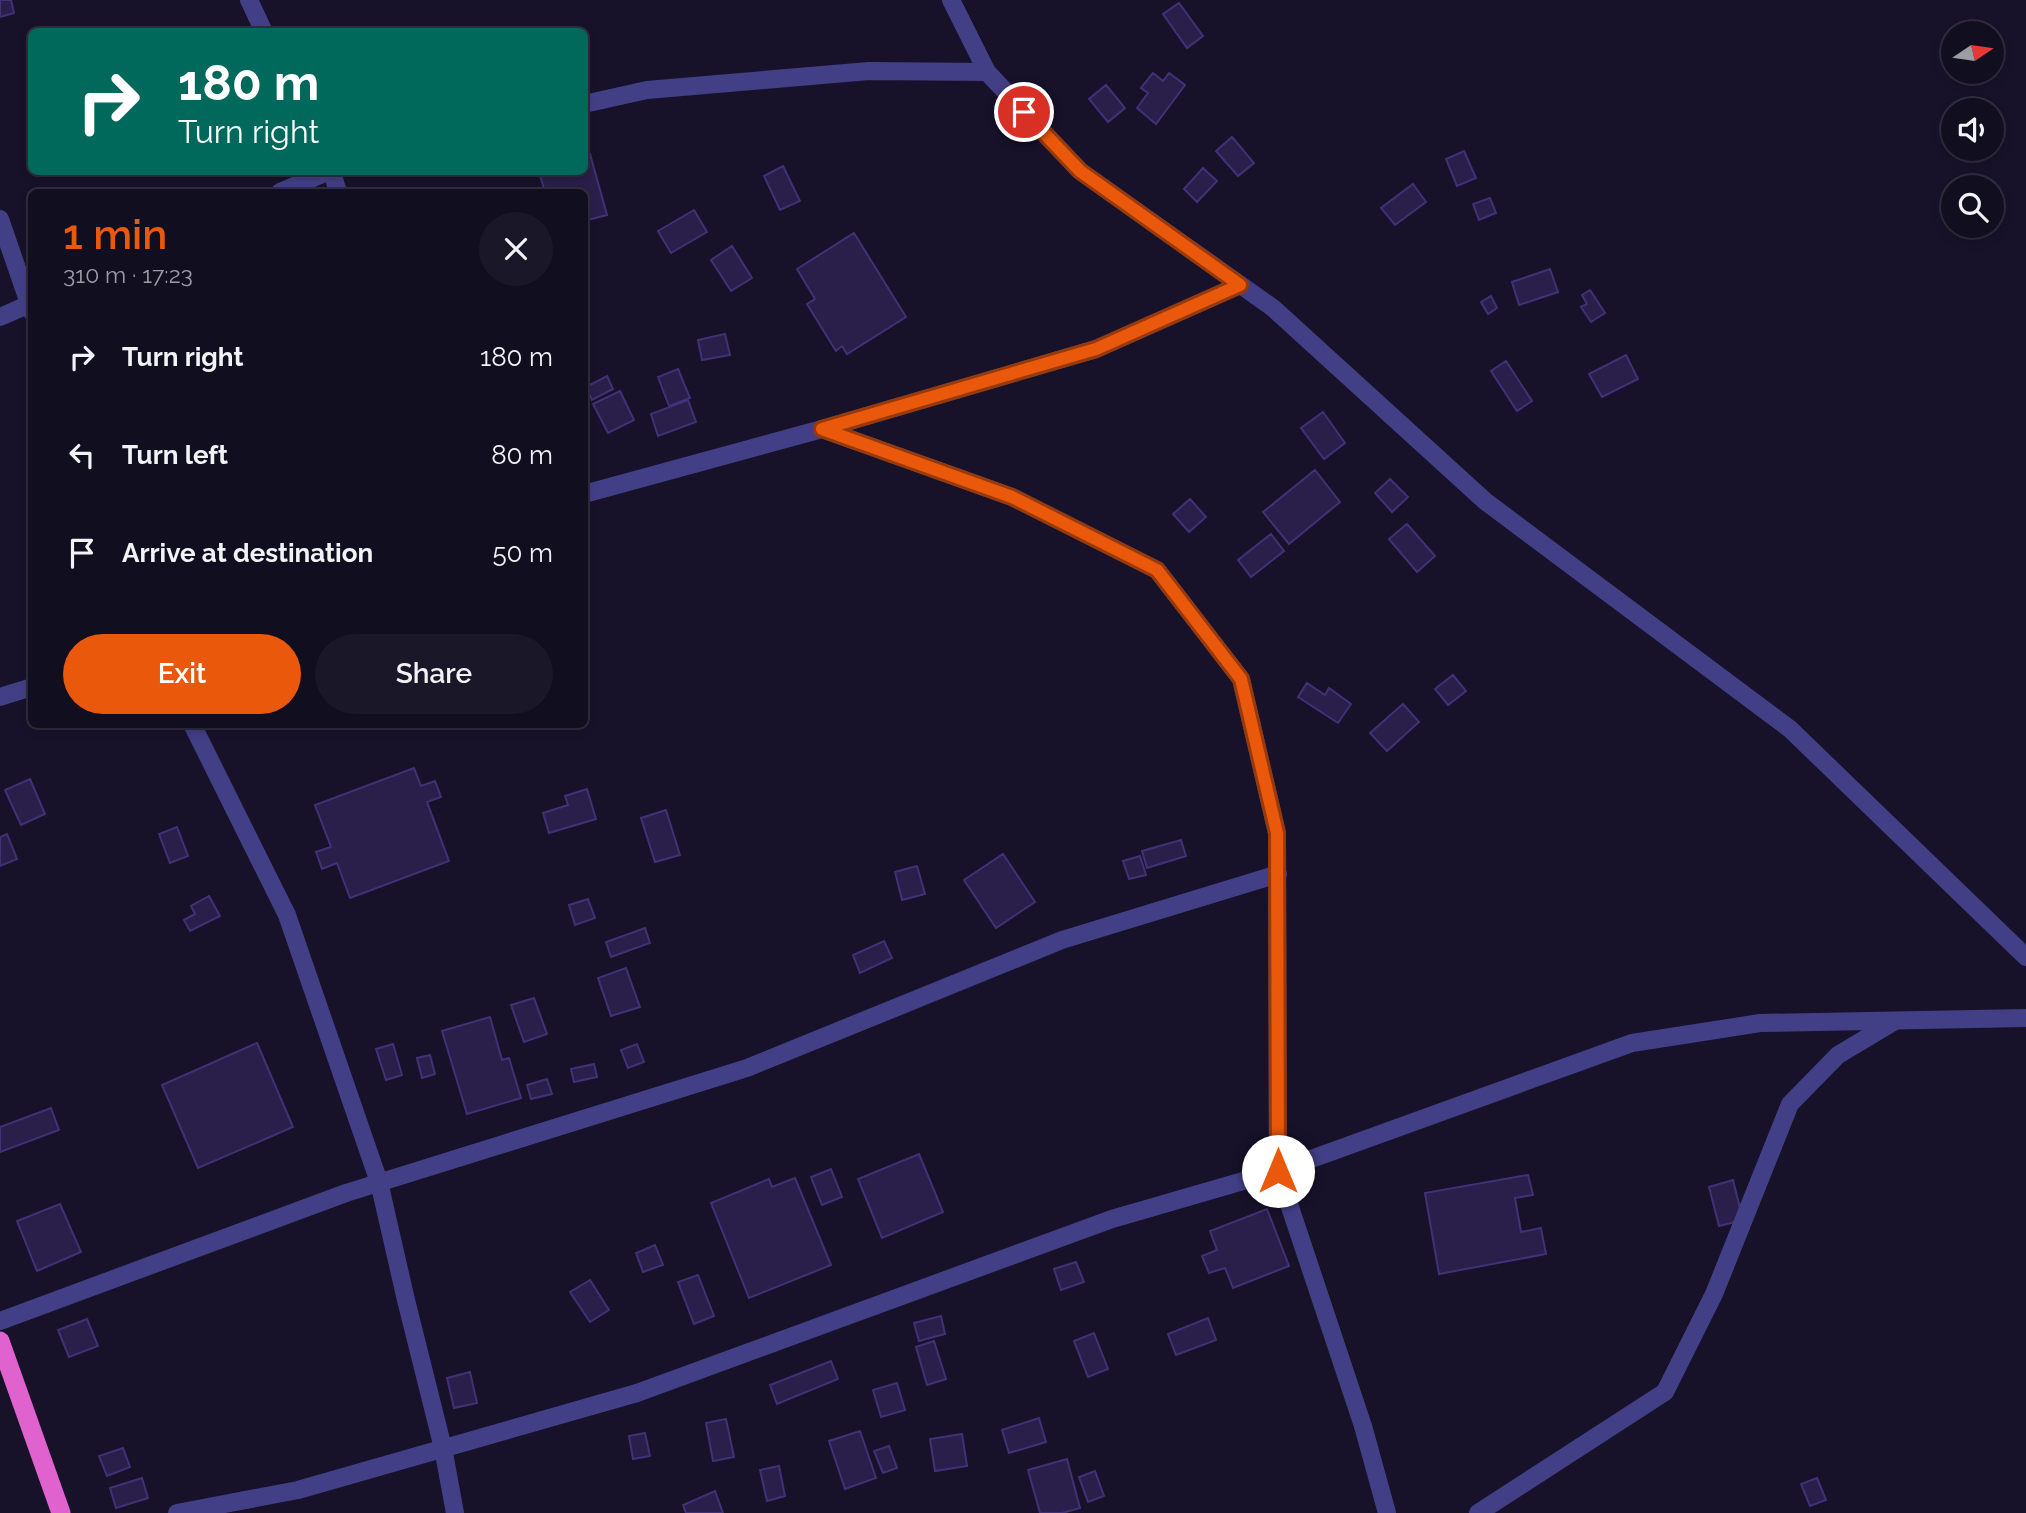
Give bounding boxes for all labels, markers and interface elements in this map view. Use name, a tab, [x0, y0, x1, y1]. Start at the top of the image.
north arrow	[1941, 21, 2004, 84]
map controls	[1941, 21, 2004, 238]
text: 180 m	[178, 54, 319, 111]
icon: right	[63, 56, 154, 147]
pin	[994, 82, 1054, 142]
icon: arrive	[1005, 93, 1043, 131]
button: sound	[1941, 98, 2004, 161]
text: Turn right	[178, 113, 319, 150]
button: search	[1941, 175, 2004, 238]
text: 1 min	[63, 210, 167, 259]
button: close	[479, 212, 553, 286]
text: 310 m · 17:23	[63, 261, 193, 288]
icon: right	[63, 338, 101, 376]
text: Turn right	[122, 342, 243, 372]
text: 180 m	[480, 342, 553, 372]
icon: left	[63, 436, 101, 474]
text: Turn left	[122, 440, 228, 470]
text: 80 m	[491, 440, 553, 470]
icon: arrive	[63, 534, 101, 572]
text: Arrive at destination	[122, 538, 373, 568]
text: 50 m	[492, 538, 553, 568]
button: Exit	[63, 634, 301, 714]
button: Share	[315, 634, 553, 714]
position arrow	[1241, 1134, 1315, 1208]

